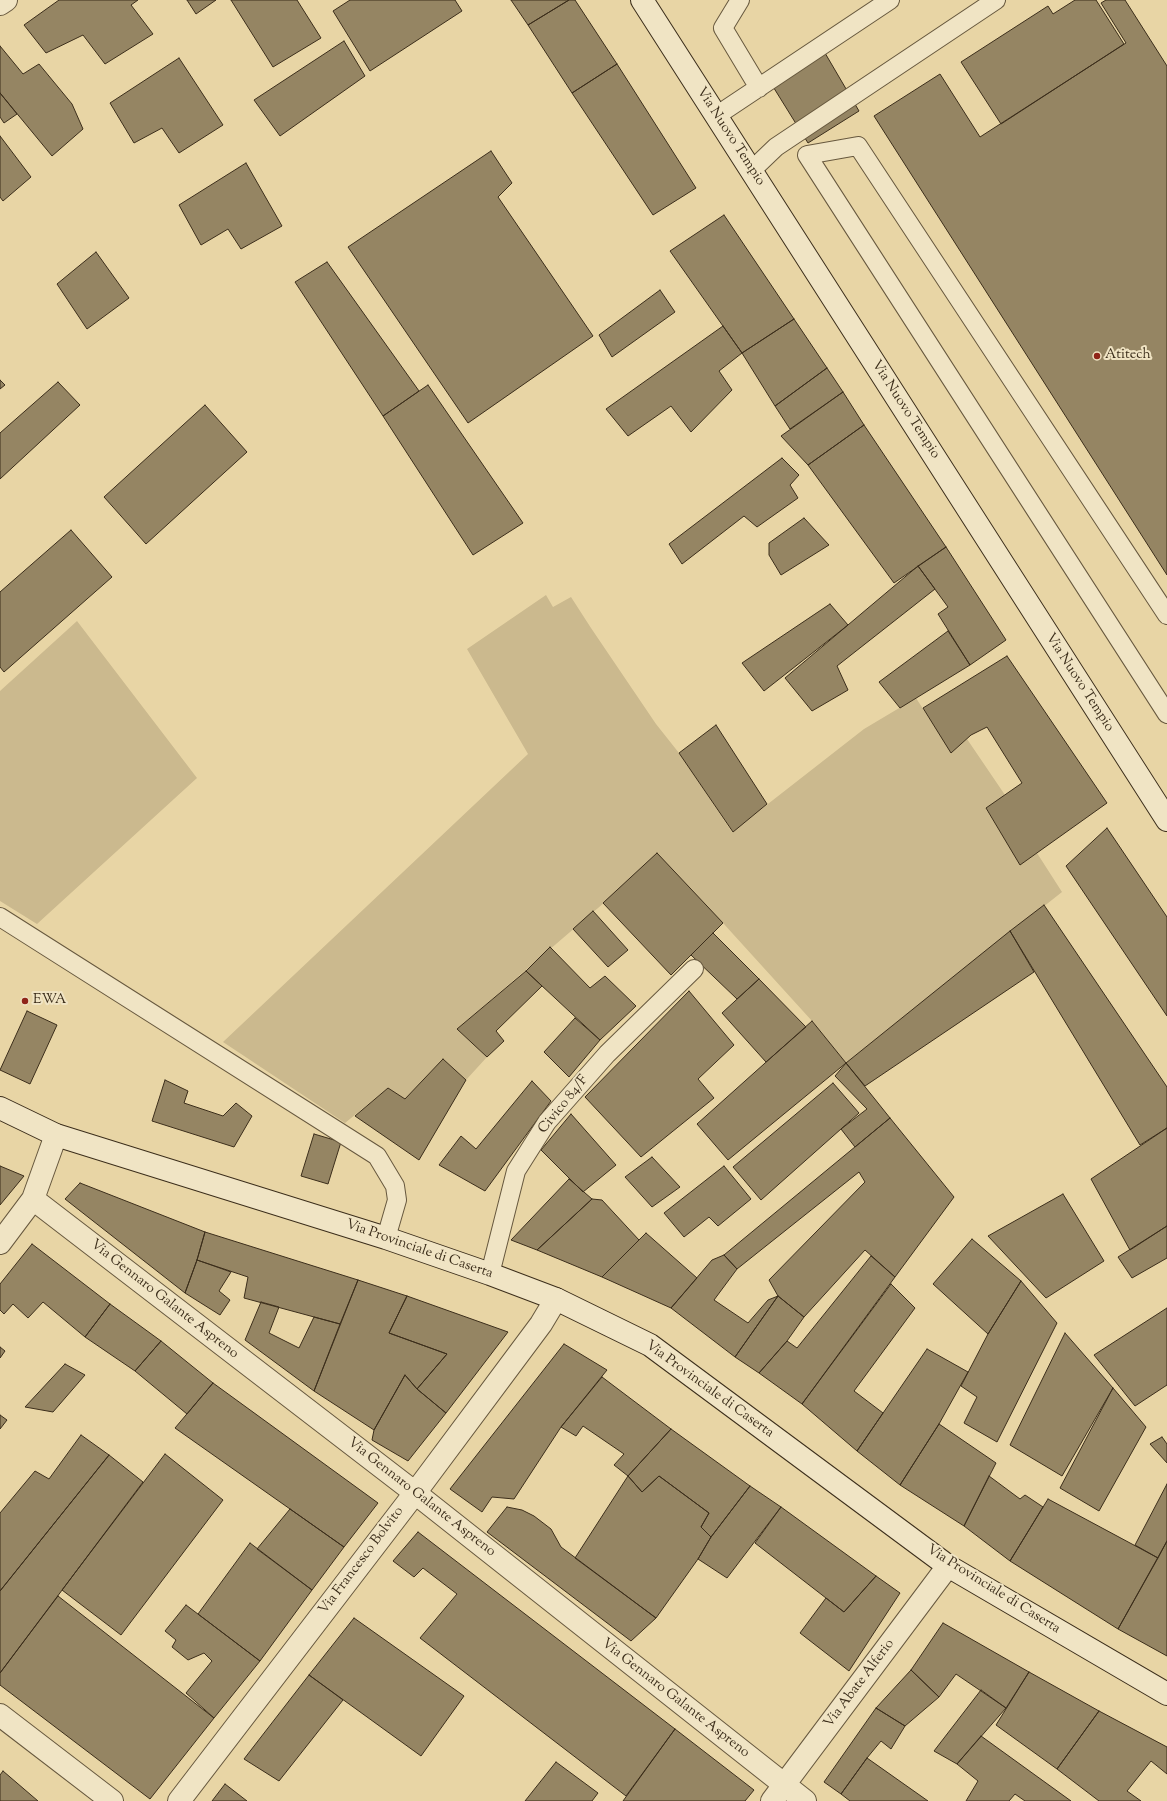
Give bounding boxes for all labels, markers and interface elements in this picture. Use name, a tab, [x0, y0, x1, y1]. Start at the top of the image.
street label: Via Nuovo Tempio	[692, 85, 768, 189]
place label: Atitech	[1105, 348, 1151, 364]
marker: Atitech	[1092, 351, 1102, 361]
street label: Via Nuovo Tempio	[867, 358, 943, 462]
street label: Via Nuovo Tempio	[1041, 631, 1117, 735]
place label: EWA	[33, 993, 66, 1009]
marker: EWA	[20, 996, 30, 1006]
street label: Civico 84/F	[535, 1072, 593, 1138]
street label: Via Provinciale di Caserta	[343, 1217, 495, 1283]
street label: Via Gennaro Galante Aspreno	[87, 1237, 241, 1363]
street label: Via Provinciale di Caserta	[642, 1338, 776, 1442]
street label: Via Gennaro Galante Aspreno	[344, 1435, 498, 1561]
street label: Via Francesco Bolvito	[316, 1504, 408, 1618]
street label: Via Provinciale di Caserta	[923, 1542, 1063, 1638]
street label: Via Gennaro Galante Aspreno	[598, 1636, 752, 1762]
street label: Via Abate Alferio	[821, 1636, 899, 1732]

